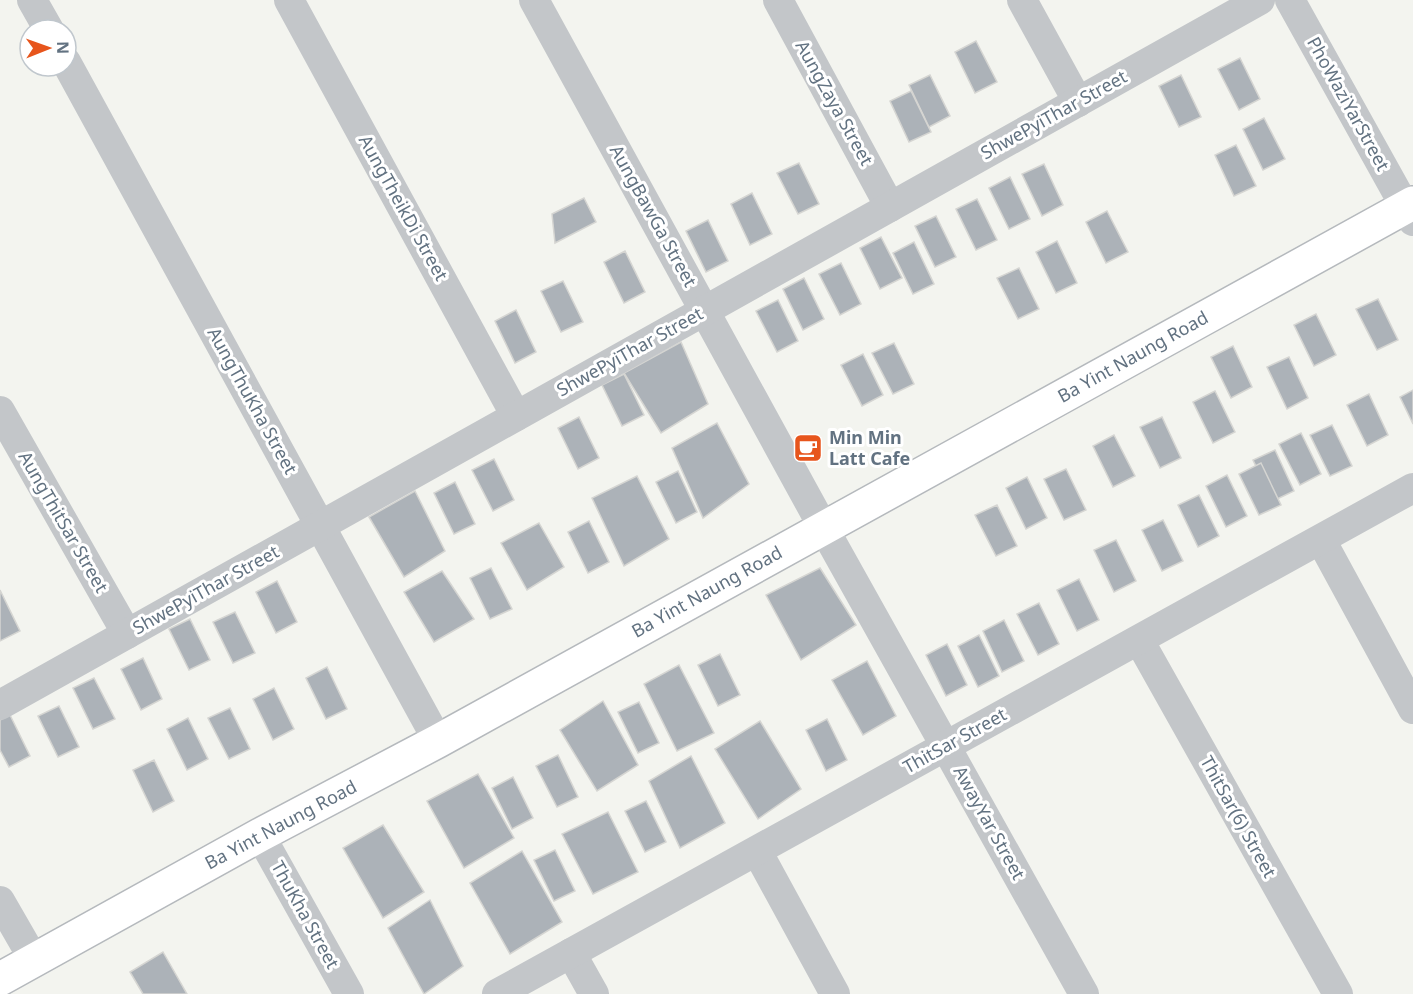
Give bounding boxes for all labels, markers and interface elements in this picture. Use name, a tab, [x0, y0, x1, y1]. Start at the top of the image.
north arrow	[18, 18, 78, 78]
street label: PhoWaziYarStreet	[1302, 32, 1396, 175]
street label: AungZaya Street	[791, 36, 879, 170]
text: N	[52, 41, 74, 54]
street label: ShwePyiThar Street	[976, 64, 1131, 164]
street label: AungTheikDi Street	[354, 130, 454, 285]
street label: AungBawGa Street	[605, 140, 703, 291]
street label: ShwePyiThar Street	[552, 301, 707, 401]
street label: Ba Yint Naung Road	[1053, 305, 1212, 408]
street label: AungThuKha Street	[203, 323, 303, 479]
place label: Min Min Latt Cafe	[829, 425, 910, 470]
cafe icon: Min Min Latt Cafe	[792, 432, 824, 464]
street label: AungThitSar Street	[14, 446, 114, 597]
street label: ShwePyiThar Street	[128, 539, 283, 639]
street label: Ba Yint Naung Road	[627, 540, 786, 643]
street label: ThitSar Street	[899, 702, 1011, 778]
street label: ThitSar(6) Street	[1195, 751, 1283, 882]
street label: AwayYar Street	[949, 761, 1031, 884]
street label: Ba Yint Naung Road	[200, 774, 361, 874]
street label: ThuKha Street	[266, 856, 346, 973]

